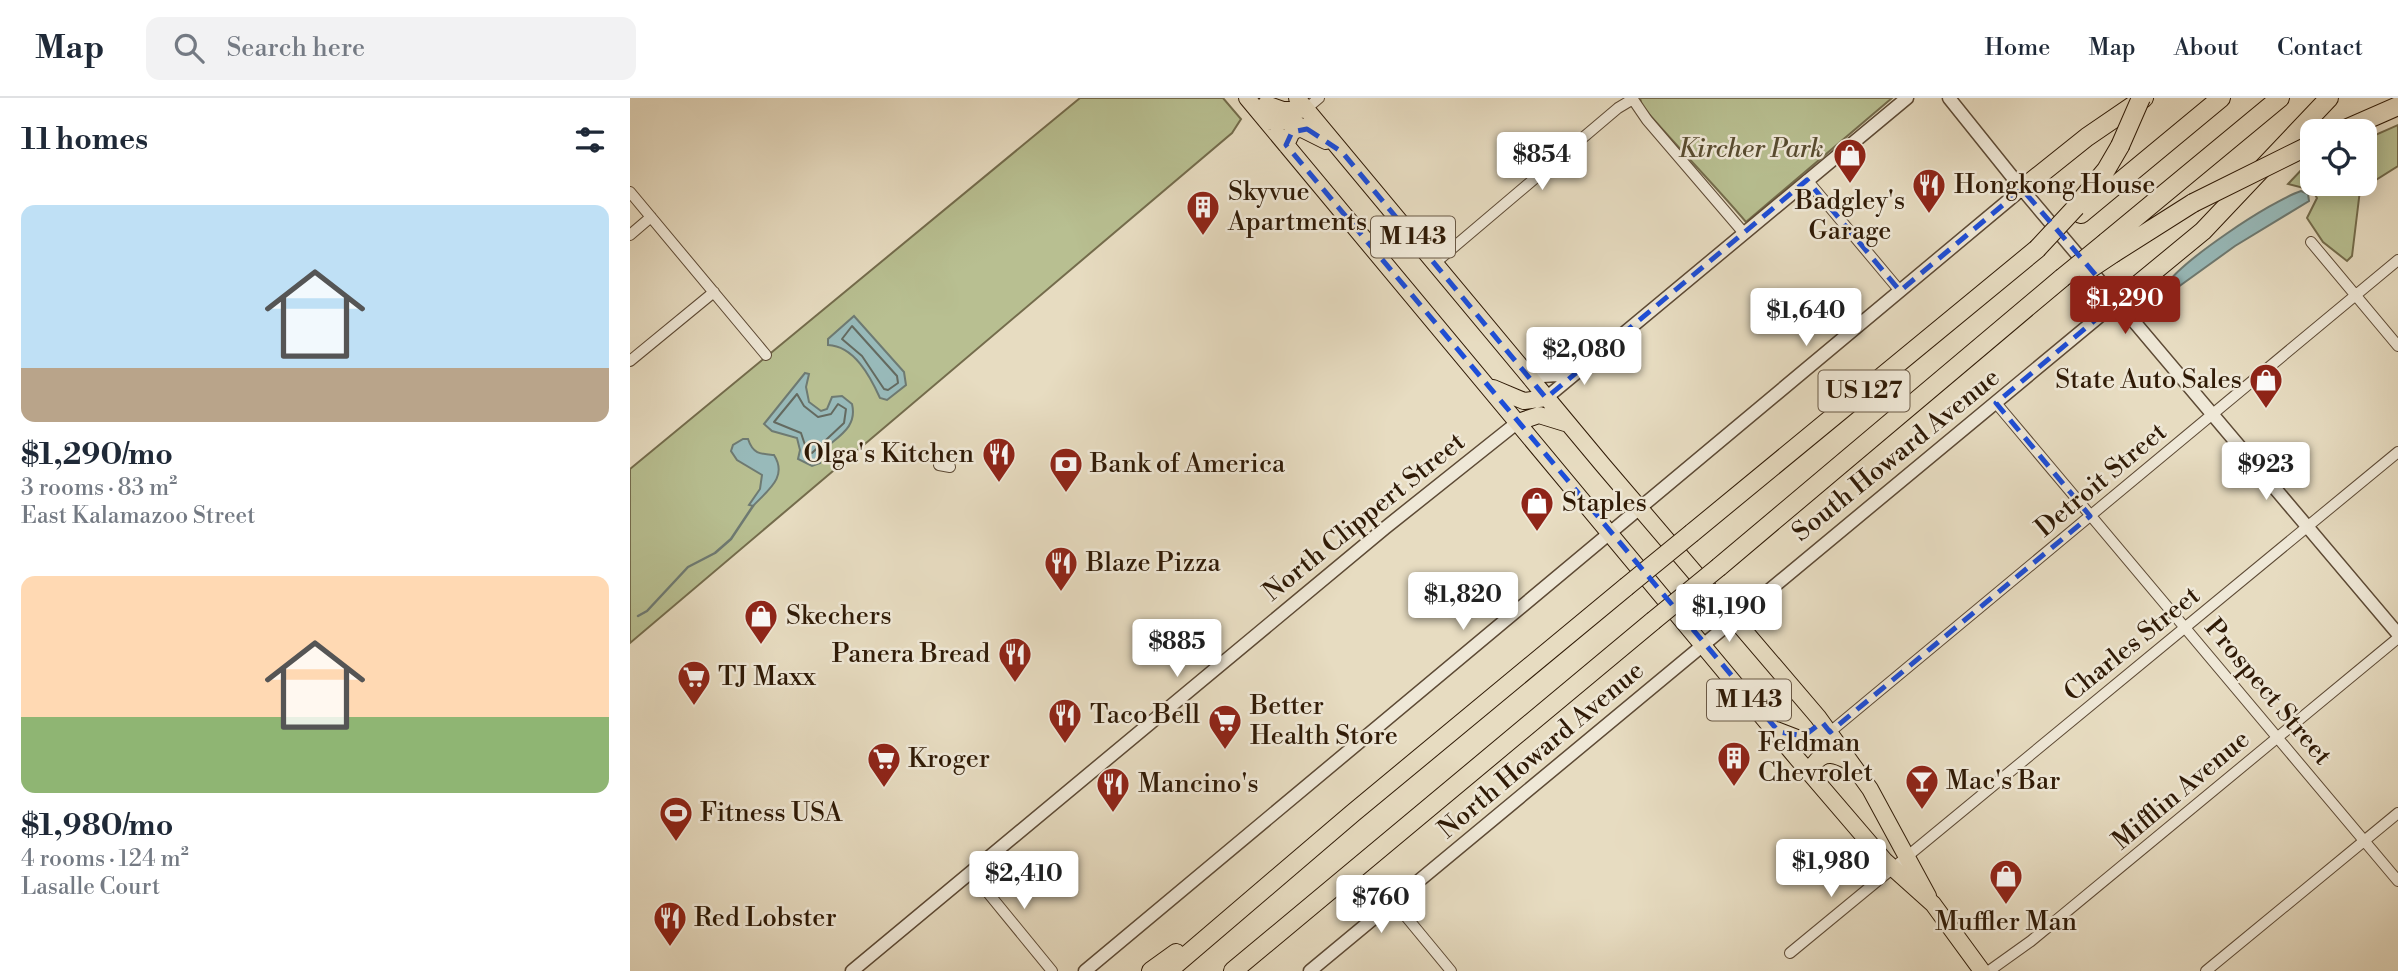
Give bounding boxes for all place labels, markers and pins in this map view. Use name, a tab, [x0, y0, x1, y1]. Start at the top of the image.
pin: $854	[1501, 132, 1583, 192]
shop icon: Badgley's Garage	[1831, 136, 1869, 185]
restaurant icon: Hongkong House	[1910, 166, 1948, 215]
place label: Hongkong House	[1954, 169, 2155, 201]
place label: Skyvue Apartments	[1227, 176, 1367, 238]
place label: Badgley's Garage	[1794, 185, 1905, 247]
building icon: Skyvue Apartments	[1184, 188, 1222, 237]
pin: $1,290	[2068, 276, 2182, 336]
pin: $1,640	[1749, 288, 1863, 348]
pin: $2,080	[1527, 328, 1641, 387]
shop icon: State Auto Sales	[2247, 361, 2285, 410]
place label: State Auto Sales	[2055, 364, 2242, 396]
restaurant icon: Olga's Kitchen	[980, 435, 1018, 484]
place label: Olga's Kitchen	[804, 438, 974, 470]
pin: $923	[2225, 442, 2307, 502]
bank icon: Bank of America	[1047, 445, 1085, 494]
place label: Bank of America	[1089, 448, 1286, 480]
shop icon: Staples	[1518, 484, 1556, 533]
place label: Staples	[1562, 487, 1647, 519]
restaurant icon: Blaze Pizza	[1042, 544, 1080, 593]
place label: Blaze Pizza	[1085, 547, 1221, 579]
pin: $1,820	[1406, 573, 1520, 632]
pin: $1,190	[1672, 584, 1786, 644]
shop icon: Skechers	[742, 597, 780, 646]
place label: Skechers	[786, 600, 892, 632]
pin: $885	[1136, 620, 1218, 679]
restaurant icon: Panera Bread	[996, 635, 1034, 684]
place label: Panera Bread	[832, 638, 990, 670]
supermarket icon: TJ Maxx	[675, 658, 713, 707]
place label: TJ Maxx	[718, 661, 817, 693]
place label: Better Health Store	[1249, 690, 1398, 752]
restaurant icon: Taco Bell	[1046, 696, 1084, 745]
place label: Taco Bell	[1090, 699, 1200, 731]
supermarket icon: Better Health Store	[1206, 702, 1244, 751]
place label: Feldman Chevrolet	[1758, 727, 1873, 789]
building icon: Feldman Chevrolet	[1715, 739, 1753, 788]
supermarket icon: Kroger	[865, 740, 903, 789]
place label: Kroger	[908, 743, 990, 775]
bar icon: Mac's Bar	[1903, 762, 1941, 811]
restaurant icon: Mancino's	[1094, 765, 1132, 814]
place label: Mac's Bar	[1946, 765, 2061, 797]
place label: Mancino's	[1138, 768, 1259, 800]
sports icon: Fitness USA	[657, 794, 695, 843]
place label: Fitness USA	[700, 797, 843, 829]
pin: $1,980	[1774, 840, 1888, 899]
pin: $2,410	[967, 852, 1081, 911]
shop icon: Muffler Man	[1987, 857, 2025, 906]
pin: $760	[1340, 876, 1422, 935]
restaurant icon: Red Lobster	[651, 899, 689, 948]
place label: Red Lobster	[694, 902, 837, 934]
place label: Muffler Man	[1935, 906, 2077, 938]

